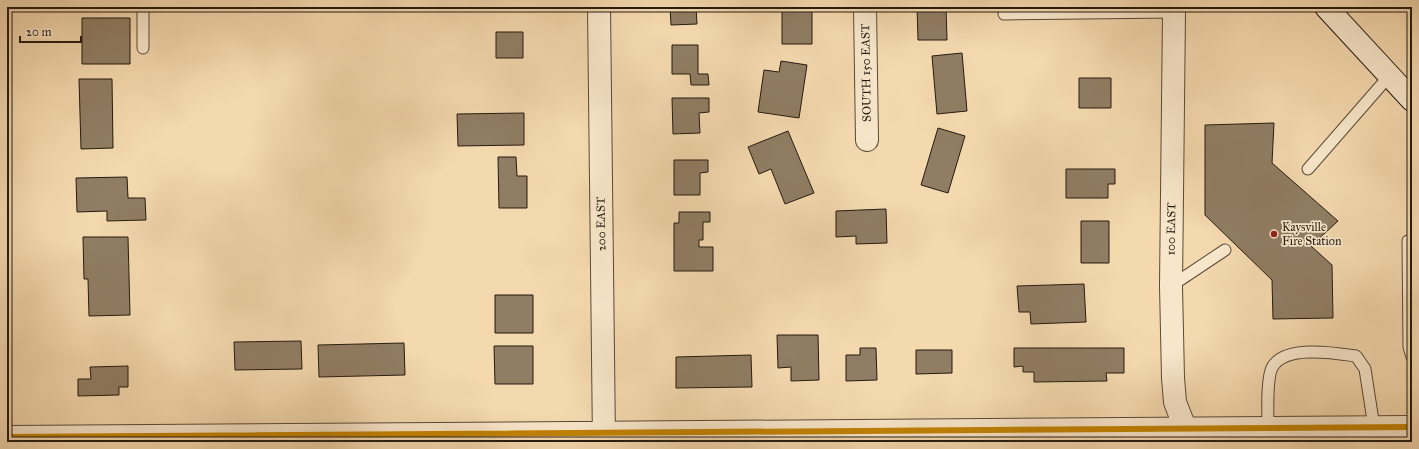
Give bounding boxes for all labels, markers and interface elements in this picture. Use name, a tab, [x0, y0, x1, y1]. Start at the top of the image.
scale bar	[20, 18, 81, 44]
street label: SOUTH 150 EAST	[858, 24, 874, 122]
text: 20 m	[26, 25, 52, 39]
street label: 200 EAST	[594, 197, 608, 251]
street label: 100 EAST	[1164, 202, 1178, 256]
place label: Kaysville Fire Station	[1282, 220, 1342, 248]
marker: Kaysville Fire Station	[1269, 229, 1279, 239]

